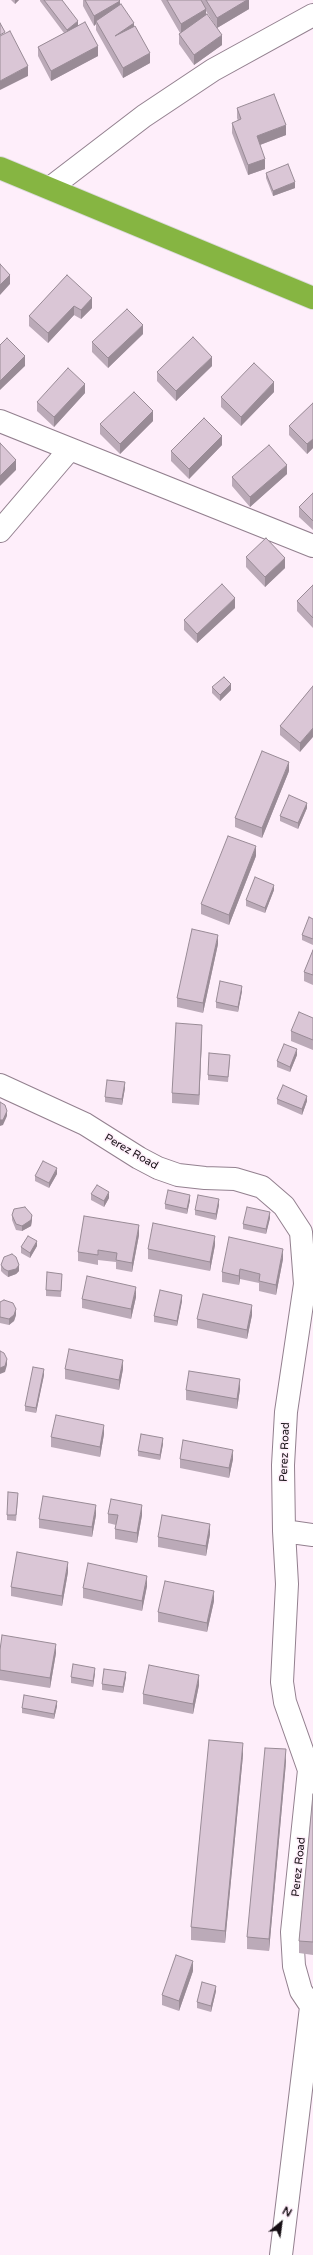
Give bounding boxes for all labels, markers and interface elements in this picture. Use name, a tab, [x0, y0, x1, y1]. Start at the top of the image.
street label: Perez Road	[102, 1131, 160, 1173]
street label: Perez Road	[277, 1422, 293, 1482]
street label: Perez Road	[289, 1837, 309, 1897]
north arrow	[261, 2203, 301, 2243]
text: N	[280, 2204, 294, 2220]

